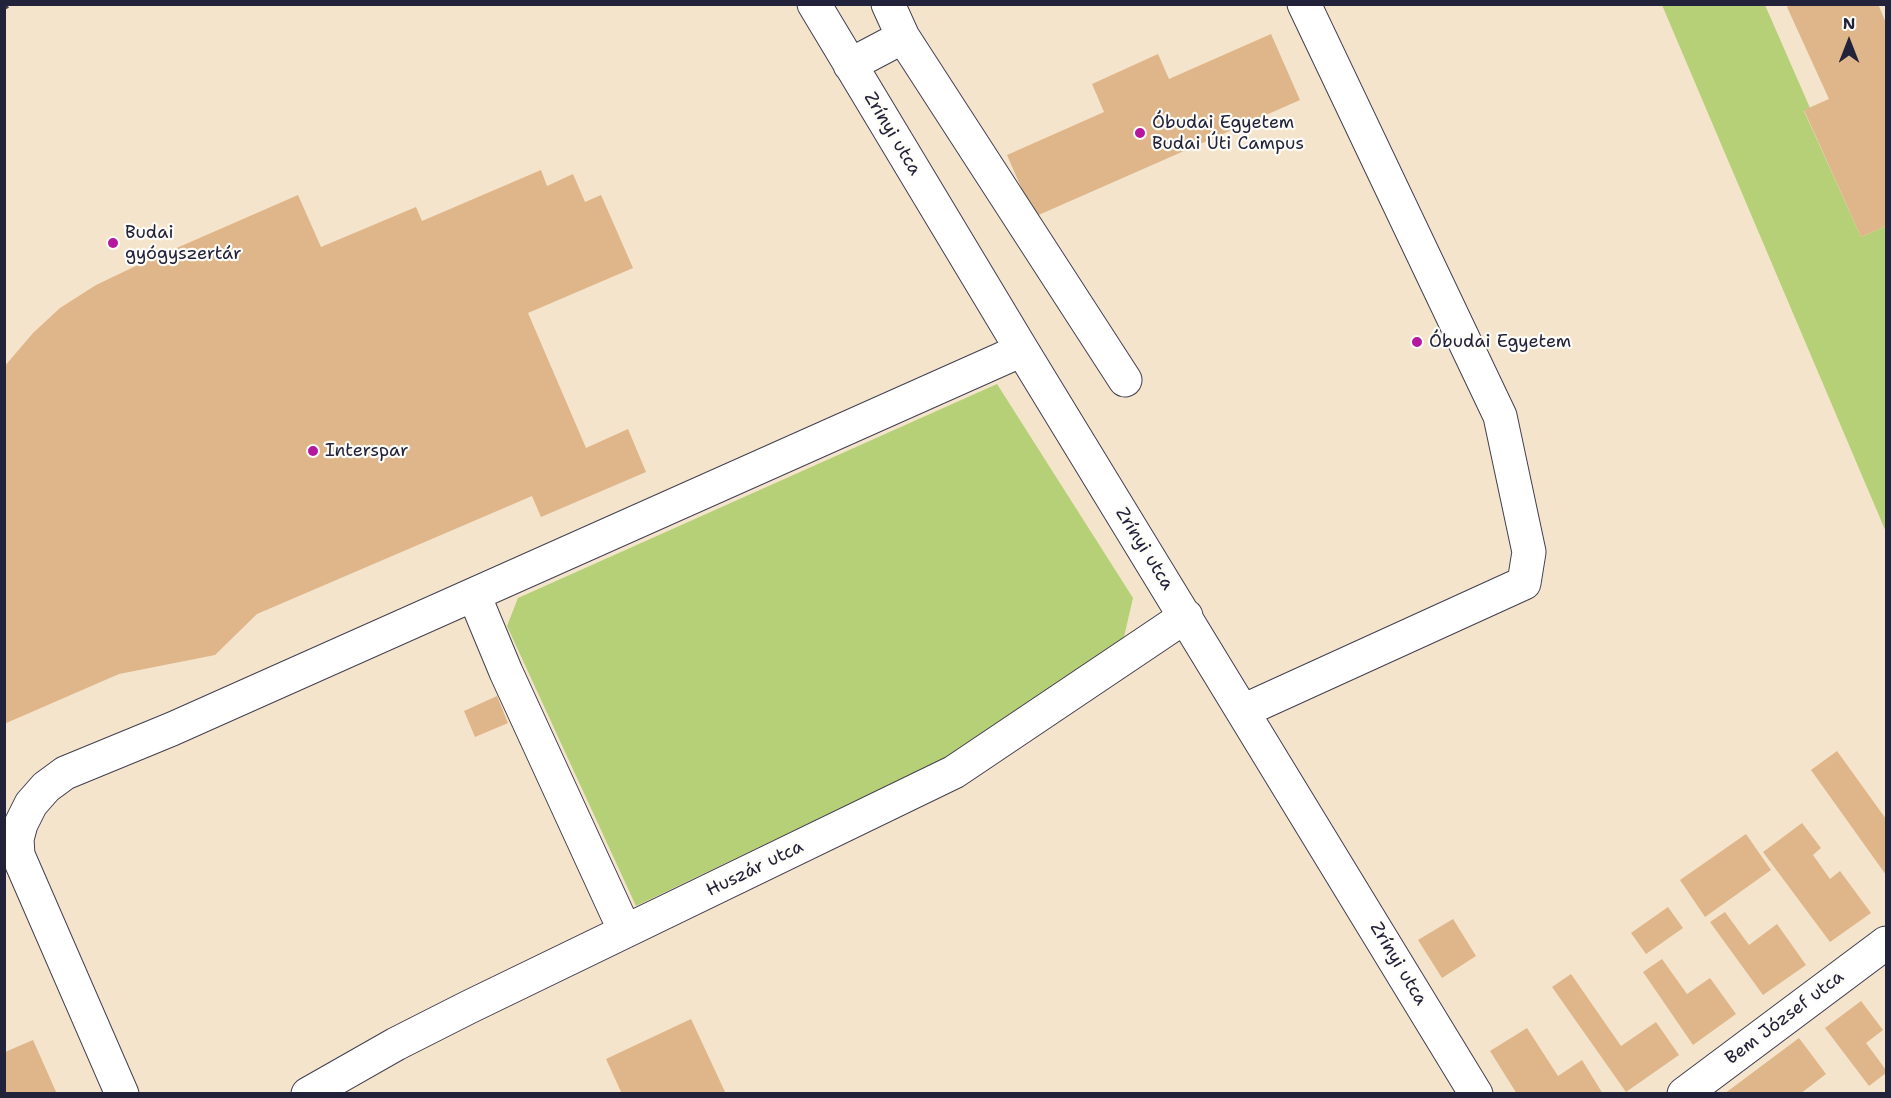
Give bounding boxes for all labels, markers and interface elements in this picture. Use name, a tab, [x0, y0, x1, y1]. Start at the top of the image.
north arrow	[1819, 12, 1879, 72]
text: N	[1843, 13, 1855, 34]
street label: Zrínyi utca	[859, 89, 925, 179]
place label: Óbudai Egyetem Budai Úti Campus	[1152, 112, 1304, 154]
marker: Óbudai Egyetem Budai Úti Campus	[1133, 126, 1147, 140]
place label: Budai gyógyszertár	[125, 222, 242, 264]
marker: Budai gyógyszertár	[106, 236, 120, 250]
place label: Óbudai Egyetem	[1429, 331, 1571, 353]
marker: Óbudai Egyetem	[1410, 335, 1424, 349]
place label: Interspar	[325, 440, 408, 462]
marker: Interspar	[306, 444, 320, 458]
street label: Zrínyi utca	[1110, 504, 1178, 594]
street label: Huszár utca	[703, 836, 807, 902]
street label: Zrínyi utca	[1365, 919, 1431, 1009]
street label: Bem József utca	[1722, 966, 1848, 1070]

